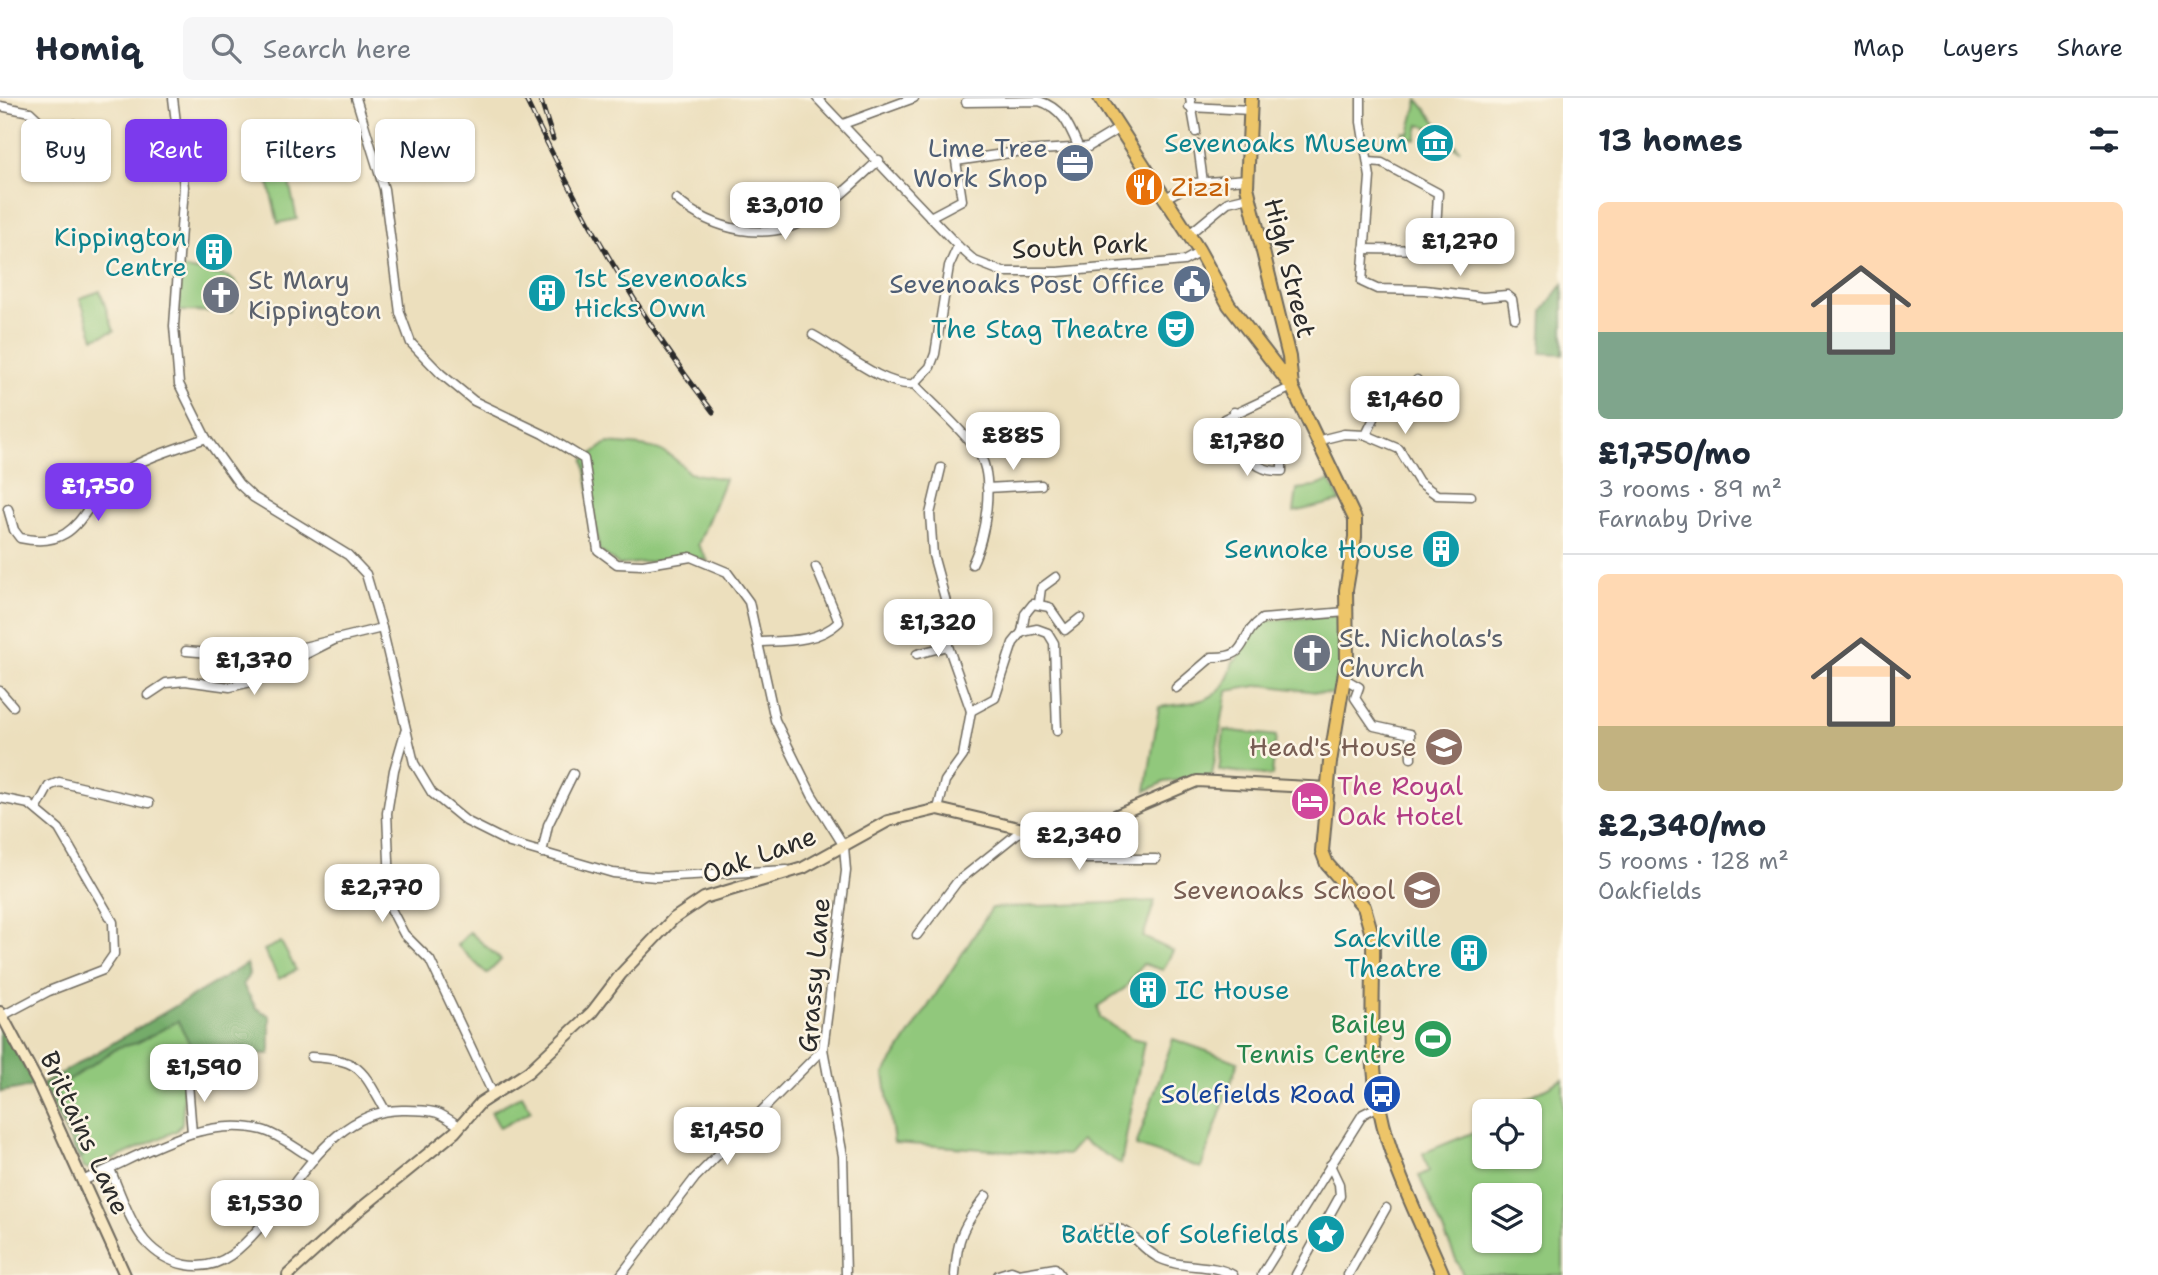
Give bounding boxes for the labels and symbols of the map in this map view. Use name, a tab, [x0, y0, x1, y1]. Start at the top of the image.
museum icon: Sevenoaks Museum	[1414, 122, 1456, 164]
place label: Sevenoaks Museum	[1164, 125, 1408, 160]
place label: Lime Tree Work Shop	[913, 130, 1048, 195]
office icon: Lime Tree Work Shop	[1054, 142, 1096, 184]
restaurant icon: Zizzi	[1123, 166, 1165, 208]
place label: Zizzi	[1171, 169, 1230, 204]
pin: £3,010	[728, 183, 842, 242]
street label: High Street	[1256, 194, 1325, 342]
pin: £1,270	[1403, 218, 1517, 278]
place label: Kippington Centre	[54, 219, 187, 284]
street label: South Park	[1011, 224, 1149, 267]
building icon: Kippington Centre	[193, 231, 235, 273]
place label: 1st Sevenoaks Hicks Own	[574, 260, 748, 325]
place label: St Mary Kippington	[248, 262, 381, 327]
public building icon: Sevenoaks Post Office	[1171, 263, 1213, 305]
place label: Sevenoaks Post Office	[889, 266, 1165, 301]
building icon: 1st Sevenoaks Hicks Own	[526, 272, 568, 314]
church icon: St Mary Kippington	[200, 274, 242, 316]
theatre icon: The Stag Theatre	[1155, 308, 1197, 350]
place label: The Stag Theatre	[931, 311, 1149, 346]
pin: £1,460	[1348, 376, 1462, 436]
pin: £885	[972, 412, 1054, 472]
pin: £1,780	[1190, 418, 1304, 478]
pin: £1,750	[41, 464, 155, 523]
building icon: Sennoke House	[1420, 528, 1462, 570]
place label: Sennoke House	[1224, 531, 1414, 566]
pin: £1,320	[881, 600, 995, 659]
place label: St. Nicholas's Church	[1339, 620, 1504, 685]
church icon: St. Nicholas's Church	[1291, 632, 1333, 674]
pin: £1,370	[197, 638, 311, 697]
school or university icon: Head's House	[1423, 726, 1465, 768]
place label: Head's House	[1249, 729, 1417, 764]
place label: The Royal Oak Hotel	[1337, 768, 1463, 833]
hotel icon: The Royal Oak Hotel	[1289, 780, 1331, 822]
pin: £2,340	[1022, 812, 1136, 872]
street label: Oak Lane	[697, 818, 821, 891]
pin: £2,770	[325, 864, 439, 924]
school or university icon: Sevenoaks School	[1401, 869, 1443, 911]
place label: Sevenoaks School	[1173, 872, 1395, 907]
street label: Grassy Lane	[789, 896, 838, 1054]
place label: Sackville Theatre	[1333, 920, 1442, 985]
building icon: Sackville Theatre	[1448, 932, 1490, 974]
building icon: IC House	[1127, 969, 1169, 1011]
place label: IC House	[1175, 972, 1290, 1007]
place label: Bailey Tennis Centre	[1236, 1006, 1406, 1071]
sports icon: Bailey Tennis Centre	[1412, 1018, 1454, 1060]
pin: £1,590	[147, 1044, 261, 1104]
street label: Brittains Lane	[32, 1045, 139, 1220]
bus stop icon: Solefields Road	[1361, 1073, 1403, 1115]
place label: Solefields Road	[1161, 1076, 1355, 1111]
pin: £1,450	[670, 1108, 784, 1167]
pin: £1,530	[208, 1180, 322, 1240]
place icon: Battle of Solefields	[1305, 1213, 1347, 1255]
place label: Battle of Solefields	[1061, 1216, 1299, 1251]

